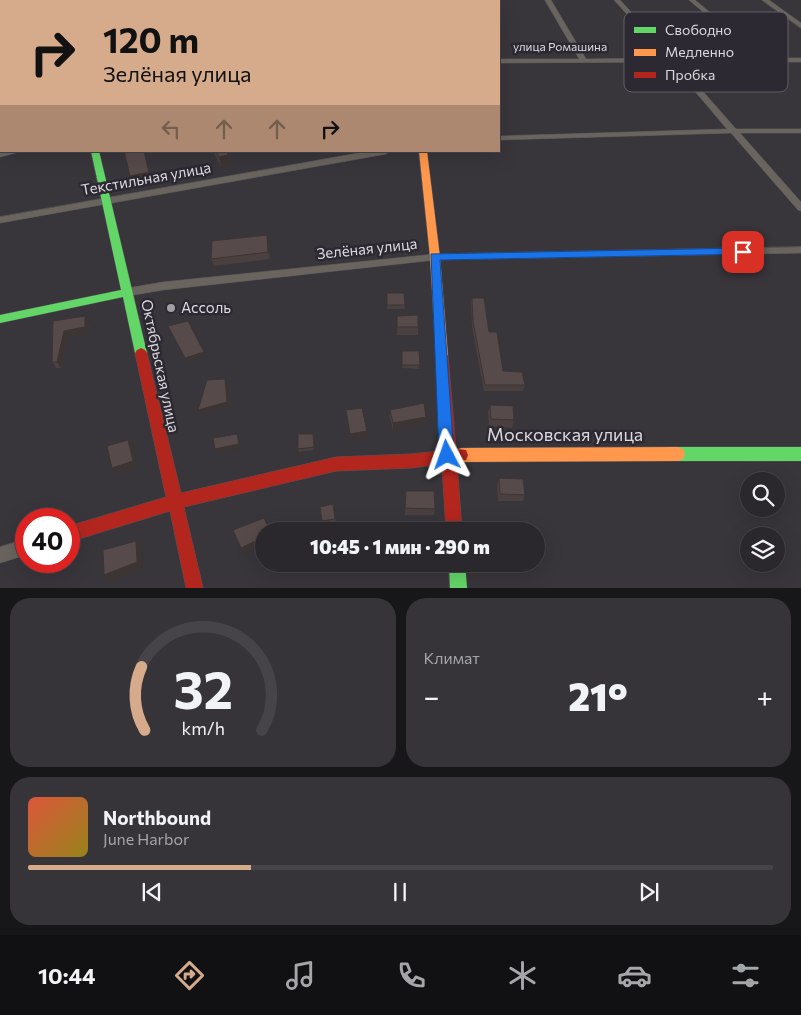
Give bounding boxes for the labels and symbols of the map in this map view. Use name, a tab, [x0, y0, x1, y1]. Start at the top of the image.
legend	[624, 12, 788, 92]
text: Свободно	[665, 21, 732, 38]
street label: улица Ромашина	[513, 39, 607, 53]
text: Медленно	[665, 43, 734, 60]
text: Пробка	[665, 66, 715, 83]
street label: Текстильная улица	[79, 158, 212, 198]
pin	[722, 231, 764, 273]
street label: Зелёная улица	[316, 234, 418, 262]
street label: Октябрьская улица	[138, 298, 184, 434]
place label: Ассоль	[181, 298, 231, 316]
marker: Ассоль	[165, 302, 177, 314]
street label: Московская улица	[487, 423, 643, 445]
position arrow	[420, 428, 472, 480]
speed limit sign: 40	[15, 508, 80, 573]

